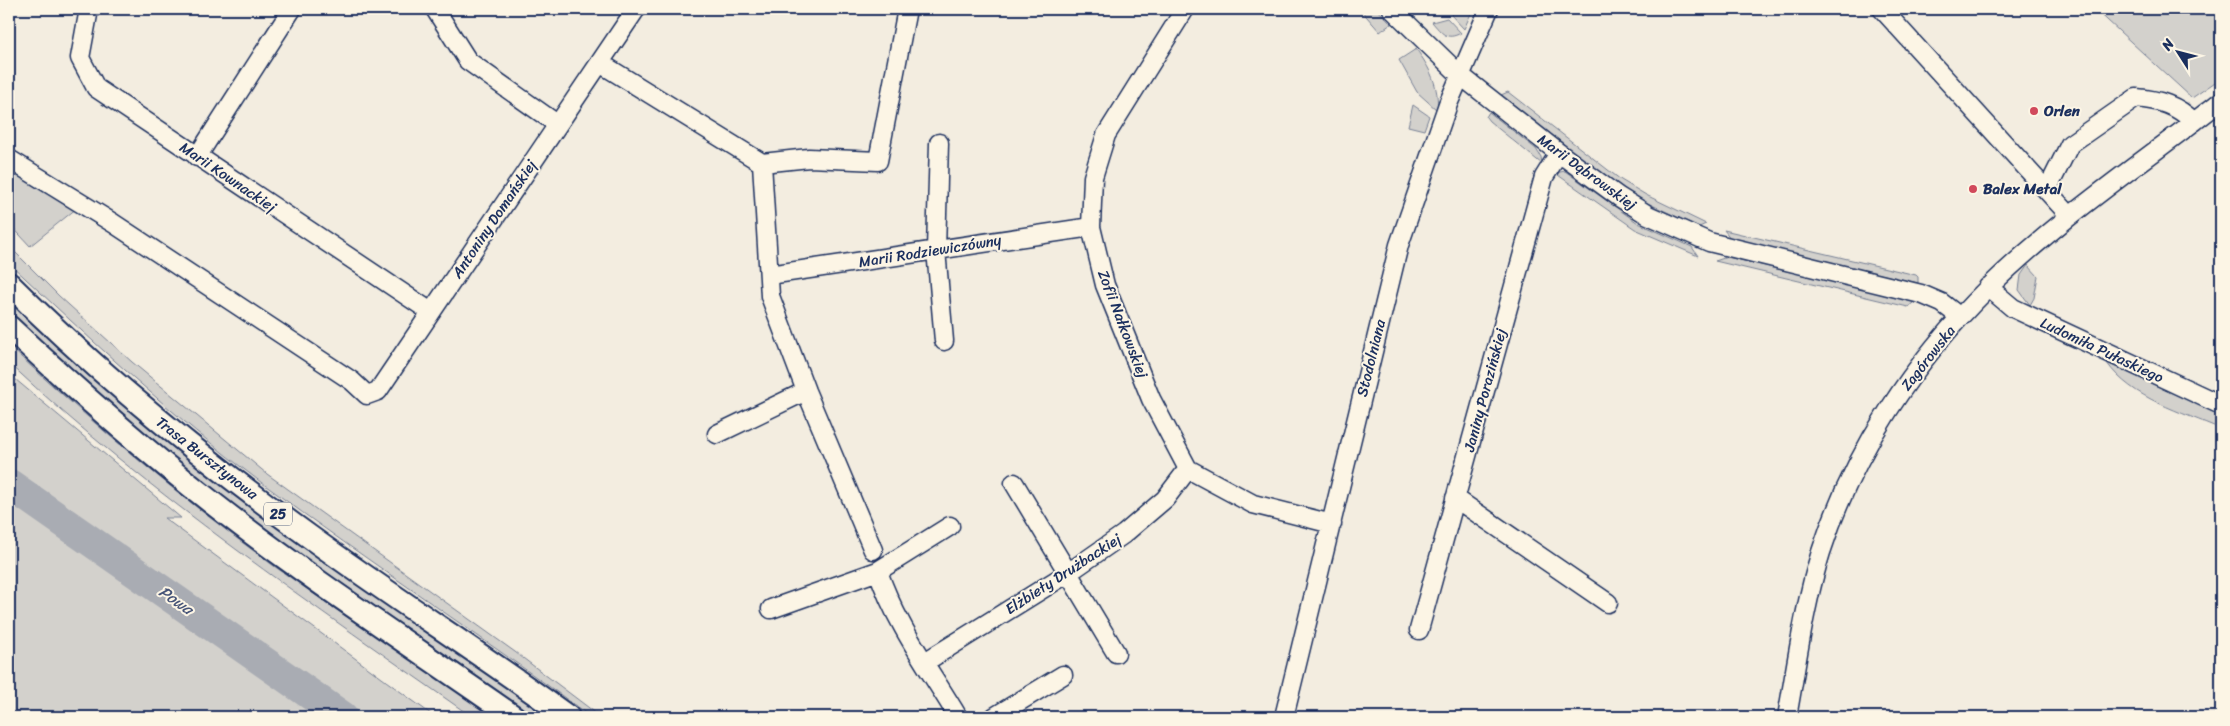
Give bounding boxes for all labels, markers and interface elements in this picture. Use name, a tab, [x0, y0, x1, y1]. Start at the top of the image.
north arrow	[2152, 28, 2202, 78]
text: N	[2154, 33, 2181, 57]
place label: Orlen	[2043, 98, 2081, 124]
marker: Orlen	[2028, 105, 2040, 117]
street label: Marii Dąbrowskiej	[1532, 127, 1642, 217]
street label: Marii Kownackiej	[174, 135, 282, 220]
street label: Antoniny Domańskiej	[444, 154, 544, 284]
place label: Balex Metal	[1983, 176, 2062, 202]
marker: Balex Metal	[1967, 183, 1979, 195]
street label: Marii Rodziewiczówny	[857, 227, 1004, 275]
street label: Zofii Nałkowskiej	[1090, 266, 1156, 382]
street label: Ludomiła Pułaskiego	[2036, 310, 2169, 390]
street label: Stodolniana	[1349, 316, 1393, 399]
street label: Zagórowska	[1894, 319, 1962, 397]
street label: Janiny Porazińskiej	[1456, 325, 1514, 456]
street label: Trasa Bursztynowa	[150, 410, 264, 507]
road number: 25	[264, 502, 292, 526]
street label: Elżbiety Drużbackiej	[1000, 526, 1127, 621]
water label: Powa	[153, 578, 201, 624]

